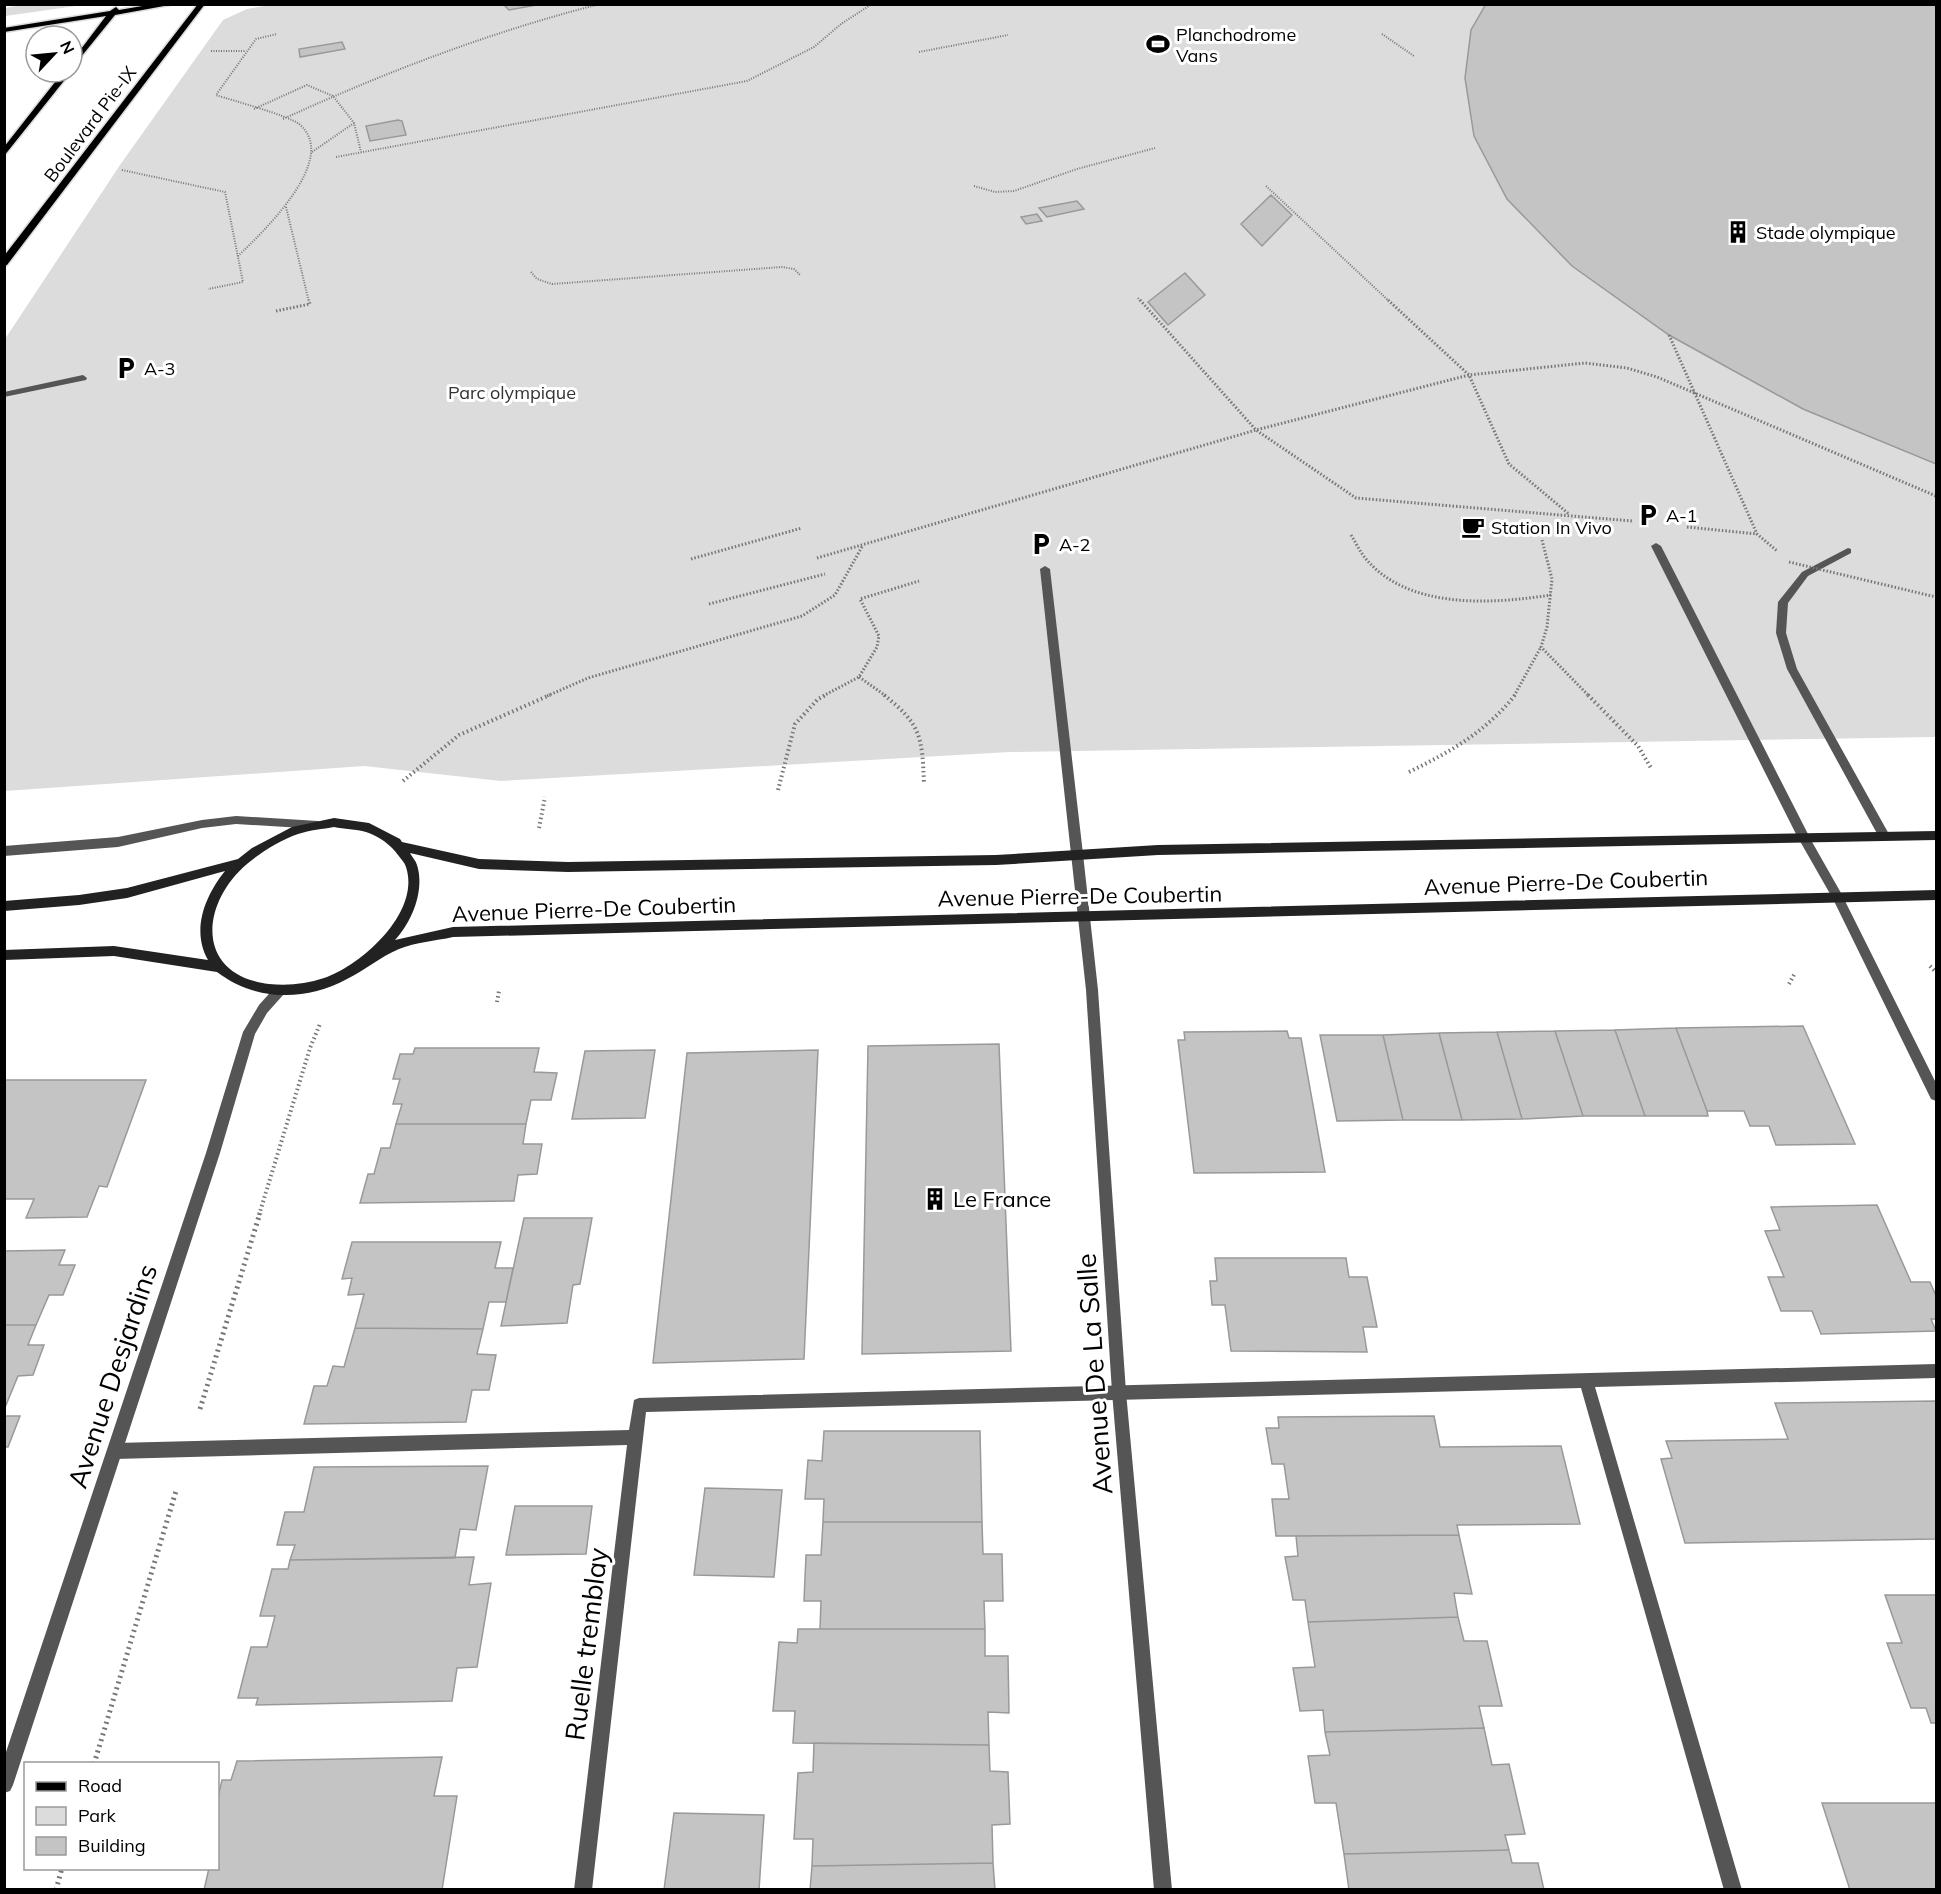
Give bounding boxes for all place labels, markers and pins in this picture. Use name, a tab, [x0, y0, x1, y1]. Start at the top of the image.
place label: Planchodrome Vans	[1176, 23, 1296, 67]
sports icon: Planchodrome Vans	[1145, 31, 1171, 57]
building icon: Stade olympique	[1725, 219, 1751, 245]
place label: Stade olympique	[1756, 221, 1896, 244]
parking icon: A-3	[113, 355, 139, 381]
place label: A-3	[144, 357, 175, 380]
parking icon: A-1	[1635, 502, 1661, 528]
place label: A-1	[1666, 504, 1697, 527]
cafe icon: Station In Vivo	[1460, 514, 1486, 540]
place label: Station In Vivo	[1491, 516, 1612, 539]
parking icon: A-2	[1028, 531, 1054, 557]
place label: A-2	[1059, 533, 1090, 556]
place label: Le France	[953, 1185, 1051, 1213]
building icon: Le France	[922, 1186, 948, 1212]

